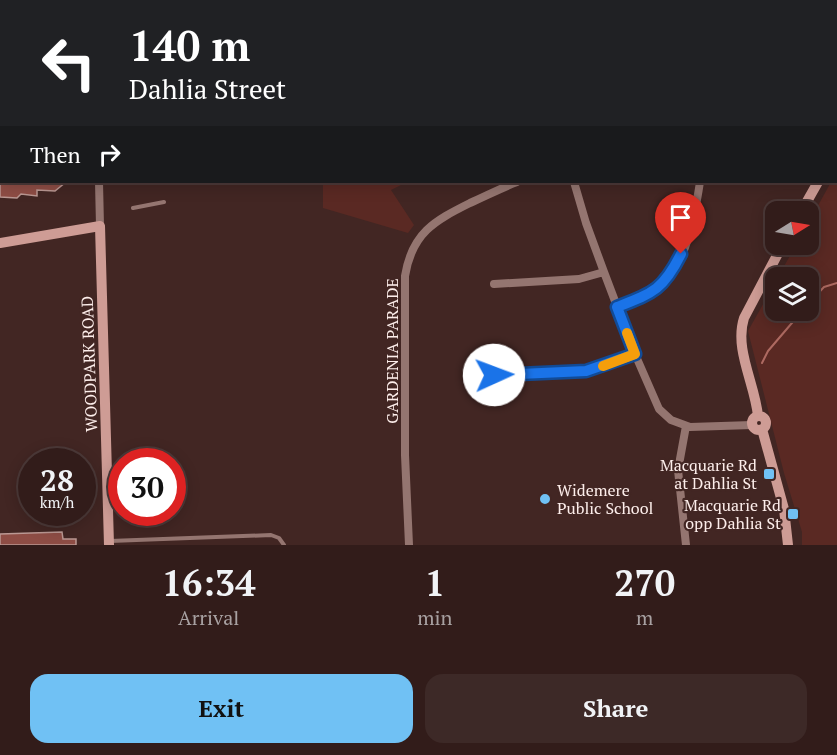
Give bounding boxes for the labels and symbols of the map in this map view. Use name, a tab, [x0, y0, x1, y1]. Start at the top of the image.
pin	[655, 192, 706, 254]
north arrow	[765, 201, 819, 255]
street label: GARDENIA PARADE	[381, 278, 403, 424]
street label: WOODPARK ROAD	[76, 296, 102, 432]
position arrow	[462, 343, 526, 407]
speed limit sign: 30	[108, 448, 186, 526]
place label: Macquarie Rd at Dahlia St	[660, 454, 757, 494]
marker: Macquarie Rd at Dahlia St	[762, 467, 776, 481]
place label: Widemere Public School	[557, 479, 654, 519]
marker: Widemere Public School	[538, 492, 552, 506]
place label: Macquarie Rd opp Dahlia St	[684, 494, 781, 534]
marker: Macquarie Rd opp Dahlia St	[786, 507, 800, 521]

